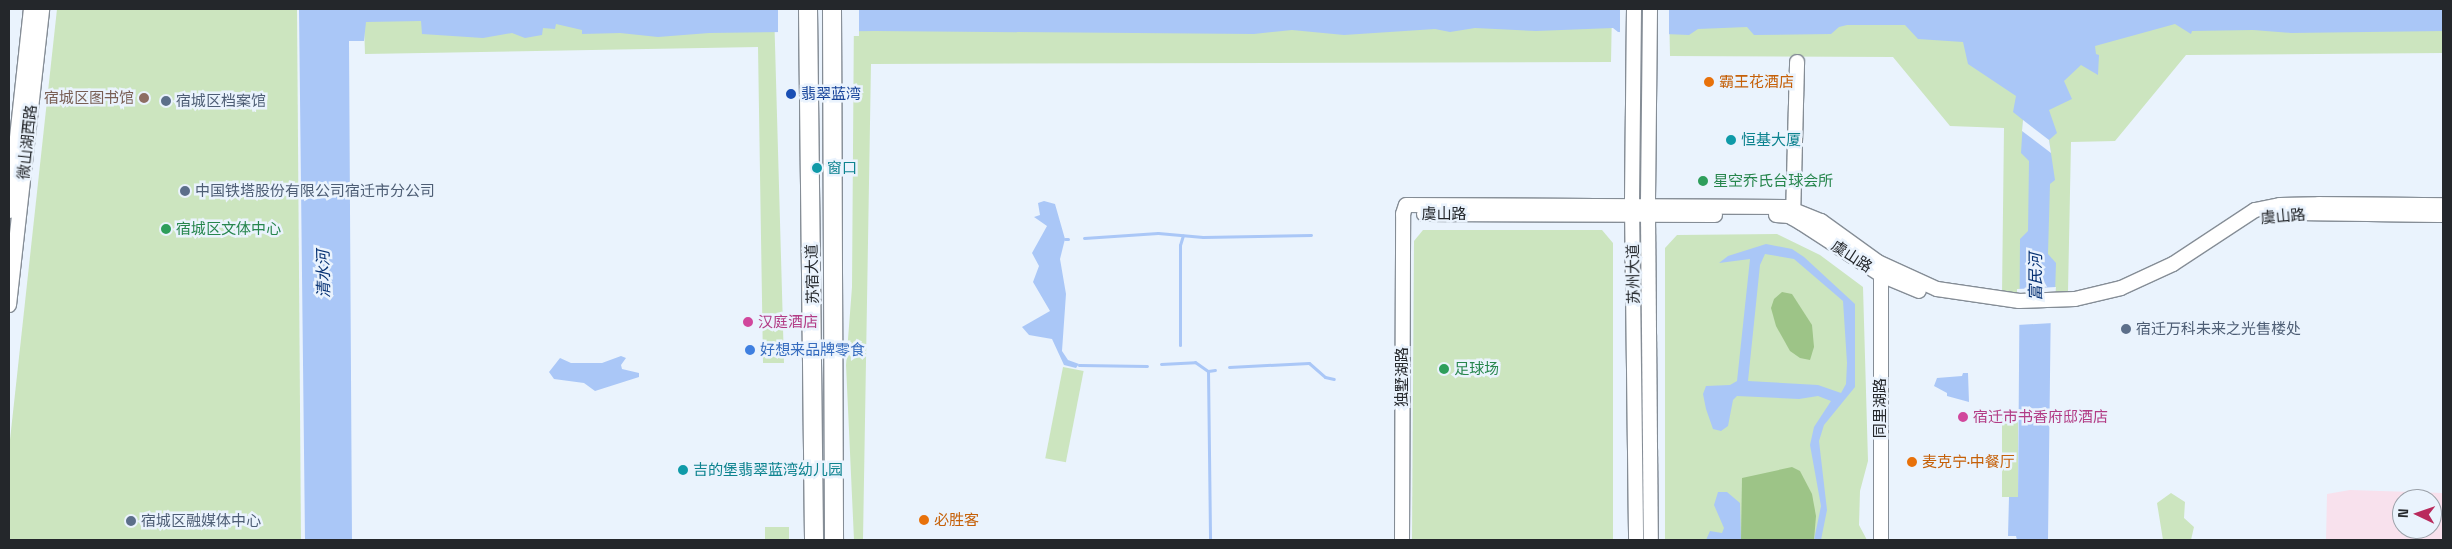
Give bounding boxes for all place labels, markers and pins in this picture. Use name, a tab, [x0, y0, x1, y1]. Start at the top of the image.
place label: 霸王花酒店	[1719, 73, 1794, 91]
marker: 霸王花酒店	[1703, 76, 1715, 88]
place label: 翡翠蓝湾	[801, 85, 861, 103]
marker: 翡翠蓝湾	[785, 88, 797, 100]
place label: 宿城区图书馆	[44, 89, 134, 107]
marker: 宿城区图书馆	[138, 92, 150, 104]
place label: 宿城区档案馆	[176, 92, 266, 110]
marker: 宿城区档案馆	[160, 95, 172, 107]
place label: 恒基大厦	[1741, 131, 1801, 149]
marker: 恒基大厦	[1725, 134, 1737, 146]
place label: 窗口	[827, 159, 857, 177]
marker: 窗口	[811, 162, 823, 174]
place label: 星空乔氏台球会所	[1713, 172, 1833, 190]
marker: 星空乔氏台球会所	[1697, 175, 1709, 187]
place label: 中国铁塔股份有限公司宿迁市分公司	[195, 182, 435, 200]
marker: 中国铁塔股份有限公司宿迁市分公司	[179, 185, 191, 197]
place label: 宿城区文体中心	[176, 220, 281, 238]
marker: 宿城区文体中心	[160, 223, 172, 235]
place label: 汉庭酒店	[758, 313, 818, 331]
marker: 汉庭酒店	[742, 316, 754, 328]
place label: 宿迁万科未来之光售楼处	[2136, 320, 2301, 338]
marker: 宿迁万科未来之光售楼处	[2120, 323, 2132, 335]
place label: 好想来品牌零食	[760, 341, 865, 359]
marker: 好想来品牌零食	[744, 344, 756, 356]
place label: 足球场	[1454, 360, 1499, 378]
marker: 足球场	[1438, 363, 1450, 375]
place label: 宿迁市书香府邸酒店	[1973, 408, 2108, 426]
marker: 宿迁市书香府邸酒店	[1957, 411, 1969, 423]
place label: 麦克宁·中餐厅	[1922, 453, 2015, 471]
marker: 麦克宁·中餐厅	[1906, 456, 1918, 468]
place label: 吉的堡翡翠蓝湾幼儿园	[693, 461, 843, 479]
marker: 吉的堡翡翠蓝湾幼儿园	[677, 464, 689, 476]
place label: 必胜客	[934, 511, 979, 529]
place label: 宿城区融媒体中心	[141, 512, 261, 530]
marker: 必胜客	[918, 514, 930, 526]
marker: 宿城区融媒体中心	[125, 515, 137, 527]

